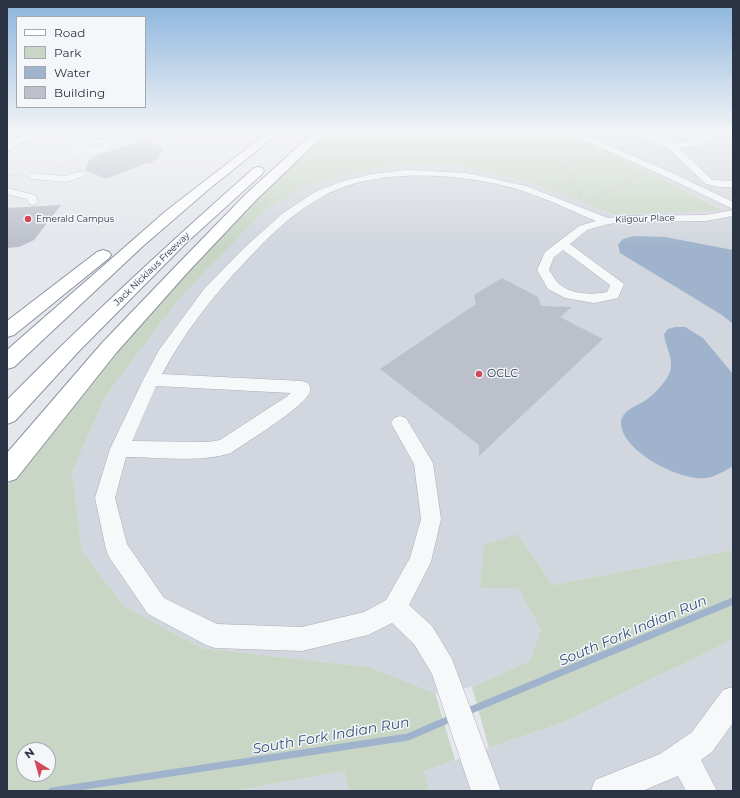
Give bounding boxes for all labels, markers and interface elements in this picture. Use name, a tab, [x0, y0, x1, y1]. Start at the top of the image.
legend	[16, 16, 146, 108]
text: Road	[54, 25, 85, 40]
text: Park	[54, 45, 81, 60]
text: Water	[54, 65, 90, 80]
text: Building	[54, 85, 105, 100]
street label: Kilgour Place	[615, 213, 675, 225]
marker: Emerald Campus	[23, 214, 33, 224]
place label: Emerald Campus	[36, 214, 114, 224]
street label: Jack Nicklaus Freeway	[112, 230, 192, 308]
place label: OCLC	[487, 367, 518, 381]
marker: OCLC	[474, 369, 484, 379]
water label: South Fork Indian Run	[557, 592, 709, 670]
water label: South Fork Indian Run	[251, 714, 411, 758]
north arrow	[16, 742, 56, 782]
text: N	[22, 745, 37, 761]

